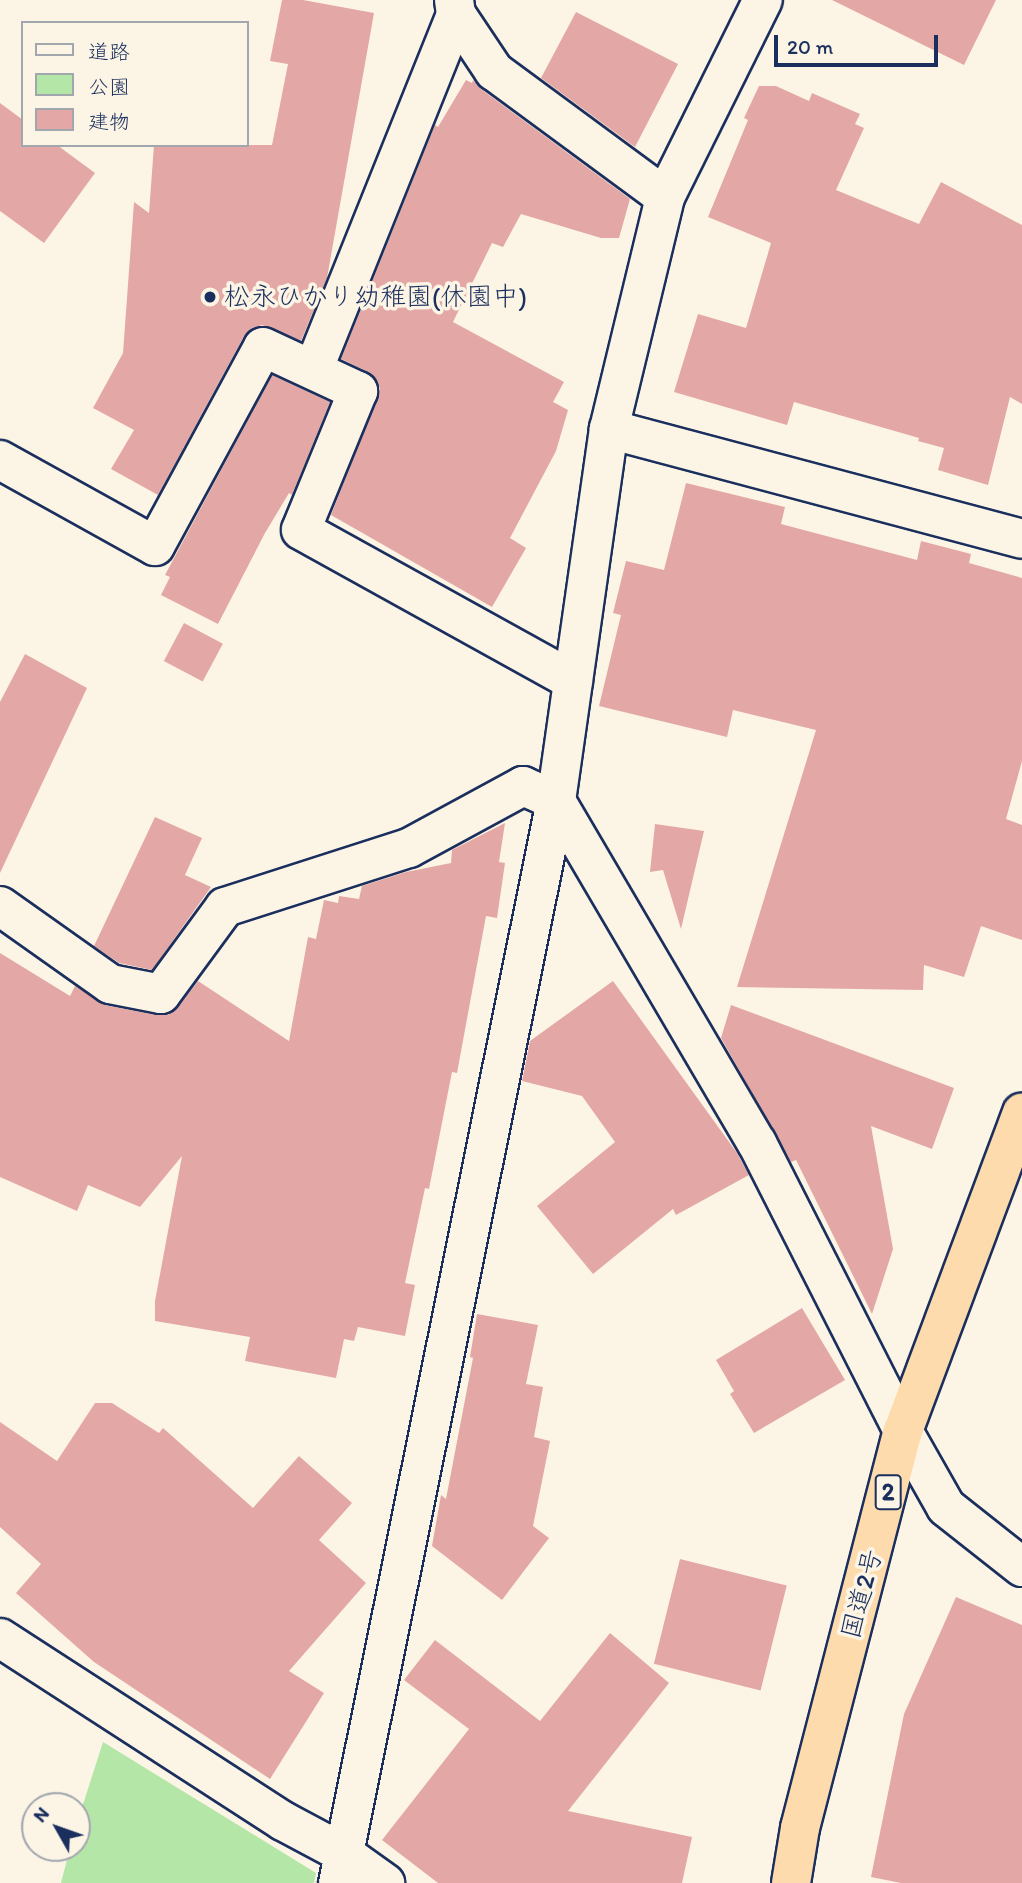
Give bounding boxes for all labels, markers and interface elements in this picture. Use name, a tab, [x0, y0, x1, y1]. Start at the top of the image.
legend	[21, 21, 248, 147]
scale bar	[777, 21, 942, 65]
text: 20 m	[787, 34, 833, 59]
text: 道路	[88, 39, 130, 64]
text: 公園	[88, 74, 130, 99]
text: 建物	[88, 109, 130, 134]
place label: 松永ひかり幼稚園(休園中)	[224, 281, 527, 313]
marker: 松永ひかり幼稚園(休園中)	[202, 289, 218, 305]
road number: 2	[874, 1472, 902, 1512]
street label: 国道2号	[835, 1546, 889, 1642]
north arrow	[21, 1792, 91, 1862]
text: N	[28, 1802, 54, 1827]

